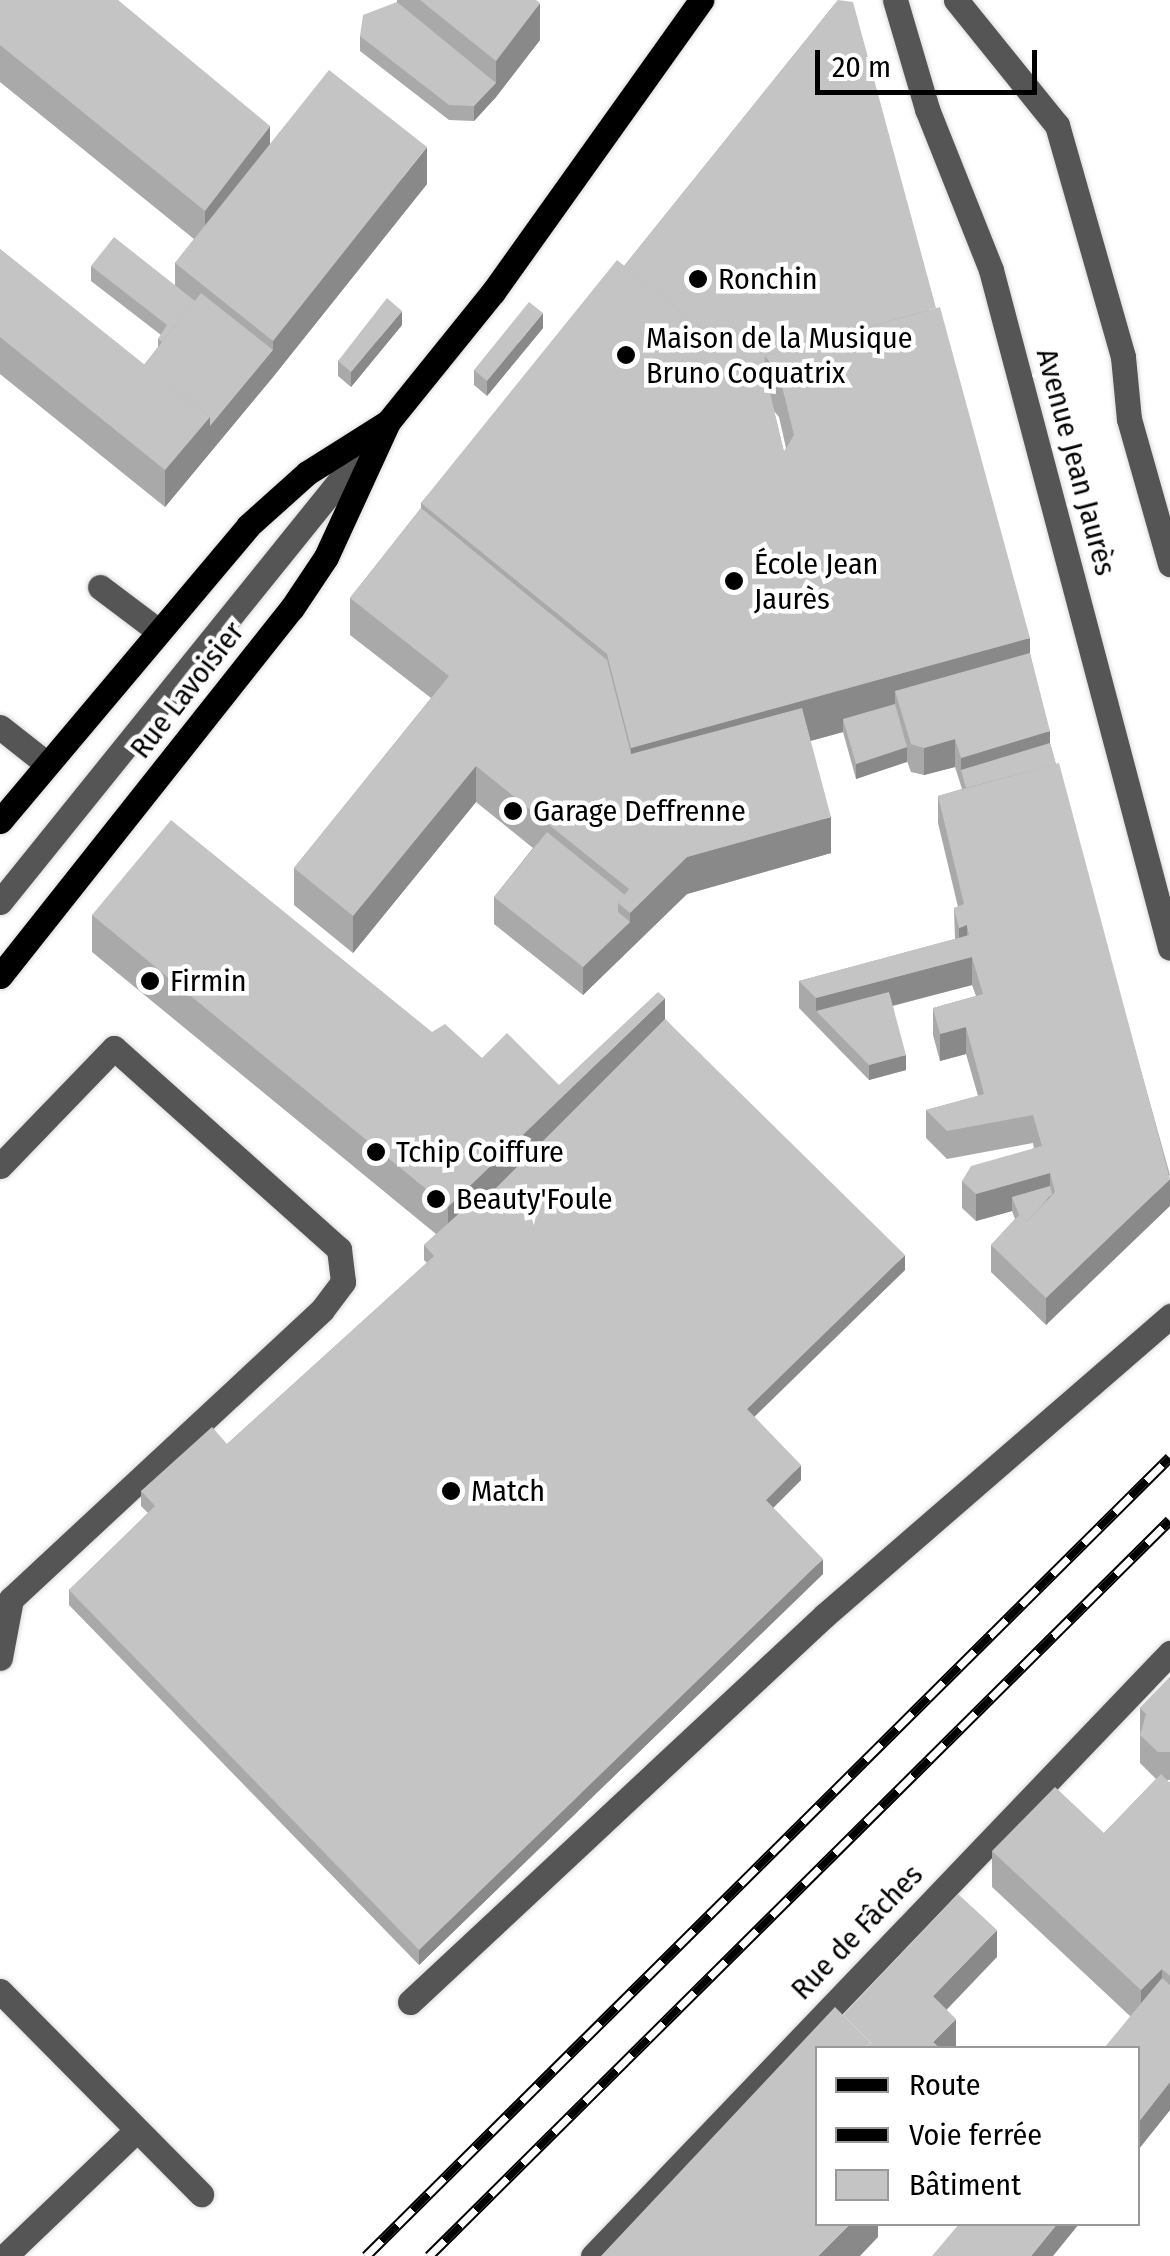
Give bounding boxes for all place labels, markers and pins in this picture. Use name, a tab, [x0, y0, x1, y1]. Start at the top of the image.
place label: Ronchin	[718, 261, 818, 297]
marker: Ronchin	[687, 268, 709, 290]
place label: Maison de la Musique Bruno Coquatrix	[646, 320, 912, 390]
marker: Maison de la Musique Bruno Coquatrix	[615, 344, 637, 366]
place label: École Jean Jaurès	[754, 546, 878, 616]
marker: École Jean Jaurès	[723, 570, 745, 592]
place label: Garage Deffrenne	[533, 793, 746, 829]
marker: Garage Deffrenne	[502, 800, 524, 822]
place label: Firmin	[170, 963, 247, 999]
marker: Firmin	[139, 970, 161, 992]
place label: Tchip Coiffure	[396, 1134, 564, 1170]
marker: Tchip Coiffure	[365, 1141, 387, 1163]
place label: Beauty'Foule	[456, 1181, 613, 1217]
marker: Beauty'Foule	[425, 1188, 447, 1210]
place label: Match	[471, 1473, 545, 1509]
marker: Match	[440, 1480, 462, 1502]

